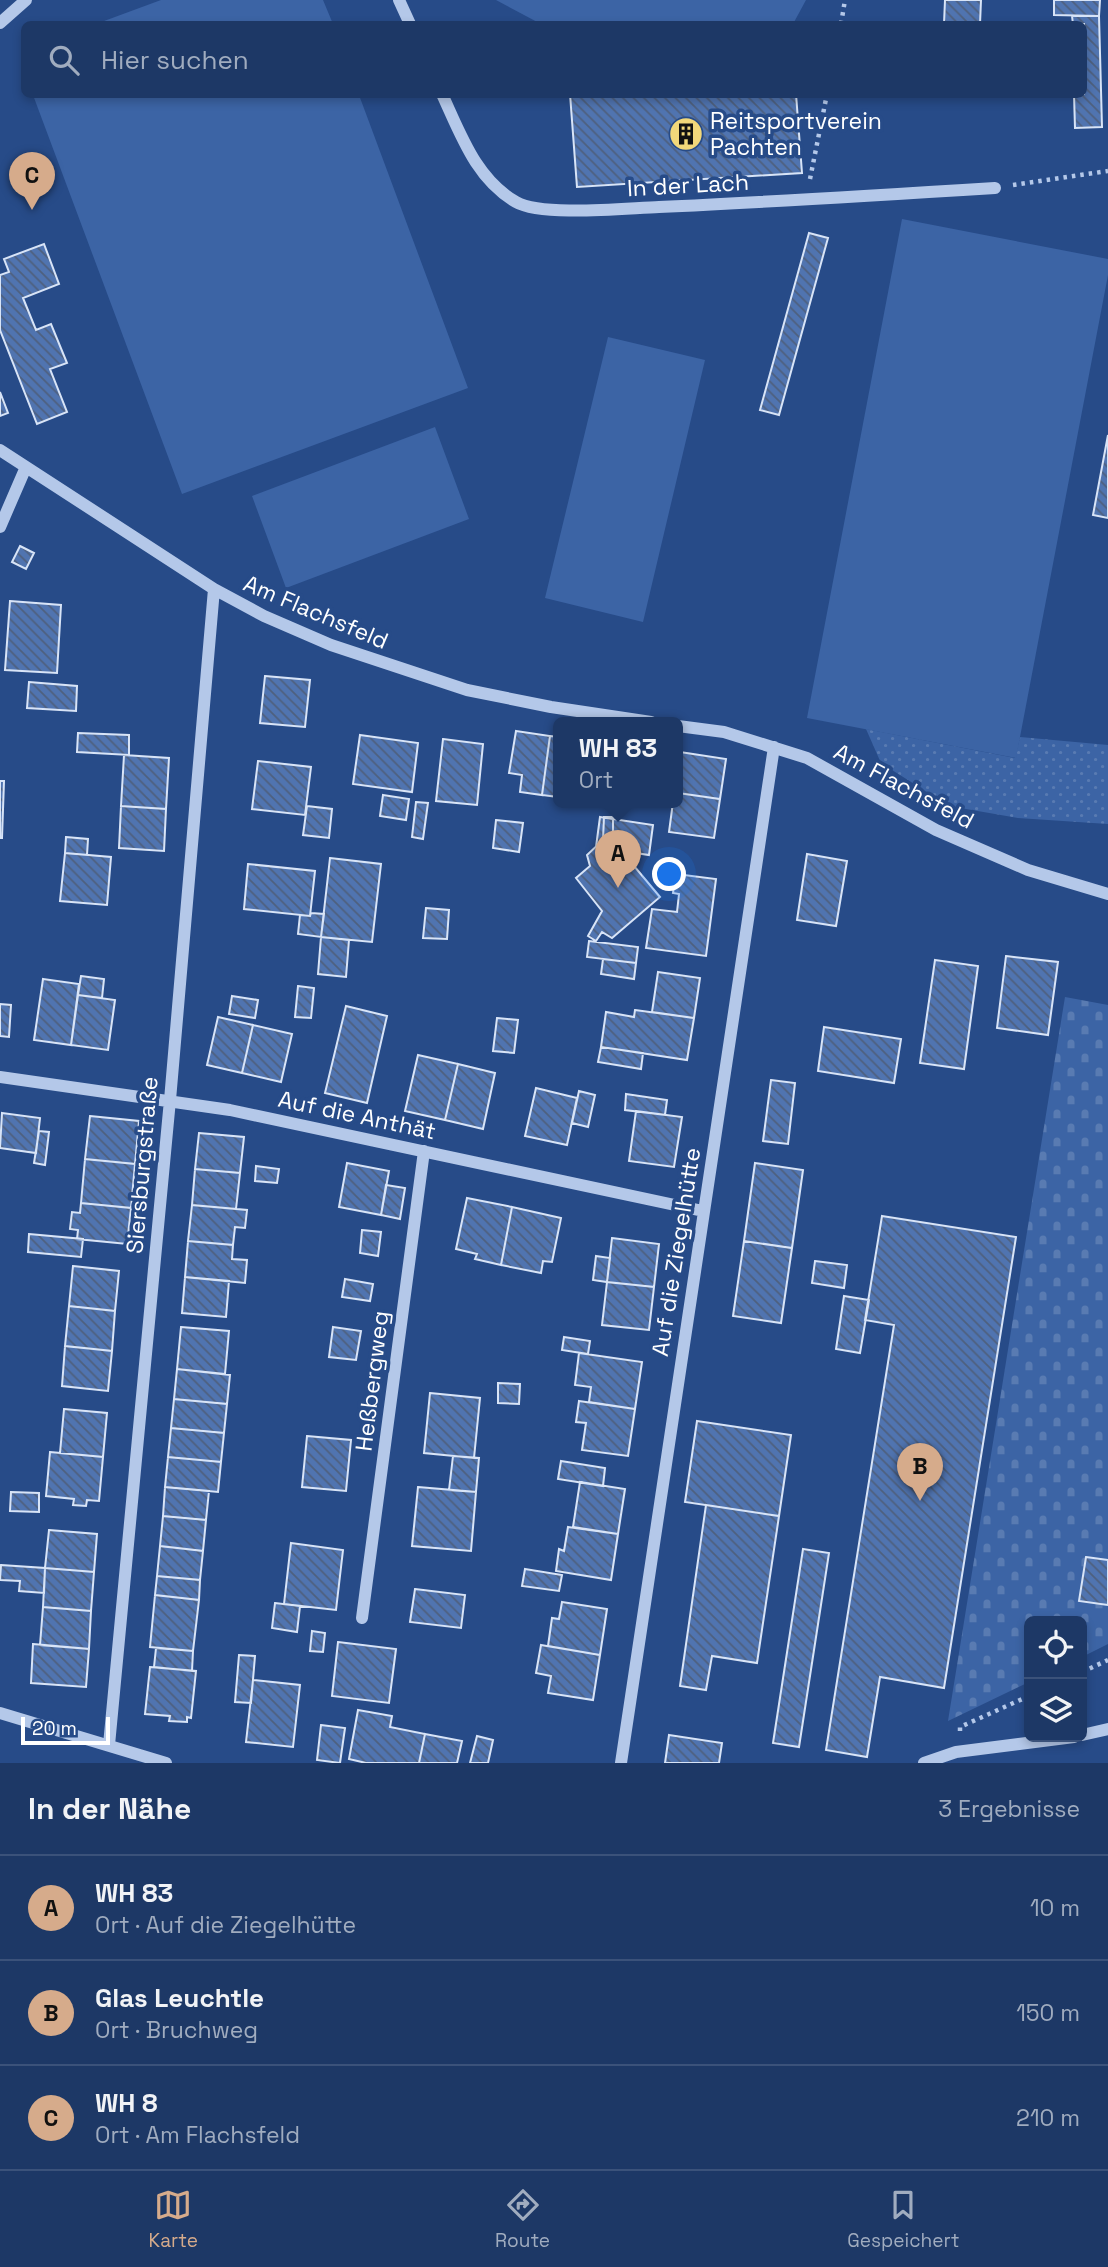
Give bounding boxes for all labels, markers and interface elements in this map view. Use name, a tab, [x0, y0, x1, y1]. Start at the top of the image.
search box	[21, 21, 1087, 98]
icon: search	[45, 41, 83, 79]
text: Hier suchen	[101, 43, 249, 77]
place label: Reitsportverein Pachten	[710, 106, 882, 162]
building icon: Reitsportverein Pachten	[667, 115, 705, 153]
pin: C	[9, 152, 55, 210]
street label: In der Lach	[626, 167, 750, 203]
street label: Am Flachsfeld	[239, 568, 393, 656]
popup	[553, 717, 683, 808]
text: WH 83	[579, 731, 657, 765]
street label: Am Flachsfeld	[829, 736, 979, 836]
text: Ort	[579, 765, 613, 795]
pin: A	[595, 830, 641, 888]
your location	[652, 857, 686, 891]
street label: Siersburgstraße	[119, 1075, 165, 1255]
street label: Auf die Anthät	[275, 1084, 439, 1146]
street label: Auf die Ziegelhütte	[645, 1146, 707, 1358]
street label: Heßbergweg	[349, 1309, 395, 1453]
pin: B	[897, 1443, 943, 1501]
map controls	[1024, 1616, 1087, 1742]
button: locate	[1024, 1616, 1087, 1679]
button: layers	[1024, 1679, 1087, 1742]
scale bar	[21, 1714, 110, 1746]
text: 20 m	[32, 1716, 77, 1741]
text: In der Nähe	[28, 1789, 191, 1828]
text: 3 Ergebnisse	[938, 1794, 1080, 1824]
text: WH 83	[95, 1876, 173, 1910]
text: A	[44, 1893, 58, 1923]
text: 10 m	[1030, 1893, 1080, 1923]
text: Ort · Auf die Ziegelhütte	[95, 1910, 356, 1940]
text: Glas Leuchtle	[95, 1981, 264, 2015]
text: B	[43, 1998, 59, 2028]
text: 150 m	[1016, 1998, 1080, 2028]
text: Ort · Bruchweg	[95, 2015, 258, 2045]
text: WH 8	[95, 2086, 158, 2120]
text: C	[44, 2103, 58, 2133]
text: 210 m	[1016, 2103, 1080, 2133]
text: Ort · Am Flachsfeld	[95, 2120, 300, 2150]
tab: Karte	[149, 2186, 198, 2253]
tab: Route	[495, 2186, 550, 2253]
tab: Gespeichert	[847, 2186, 959, 2253]

